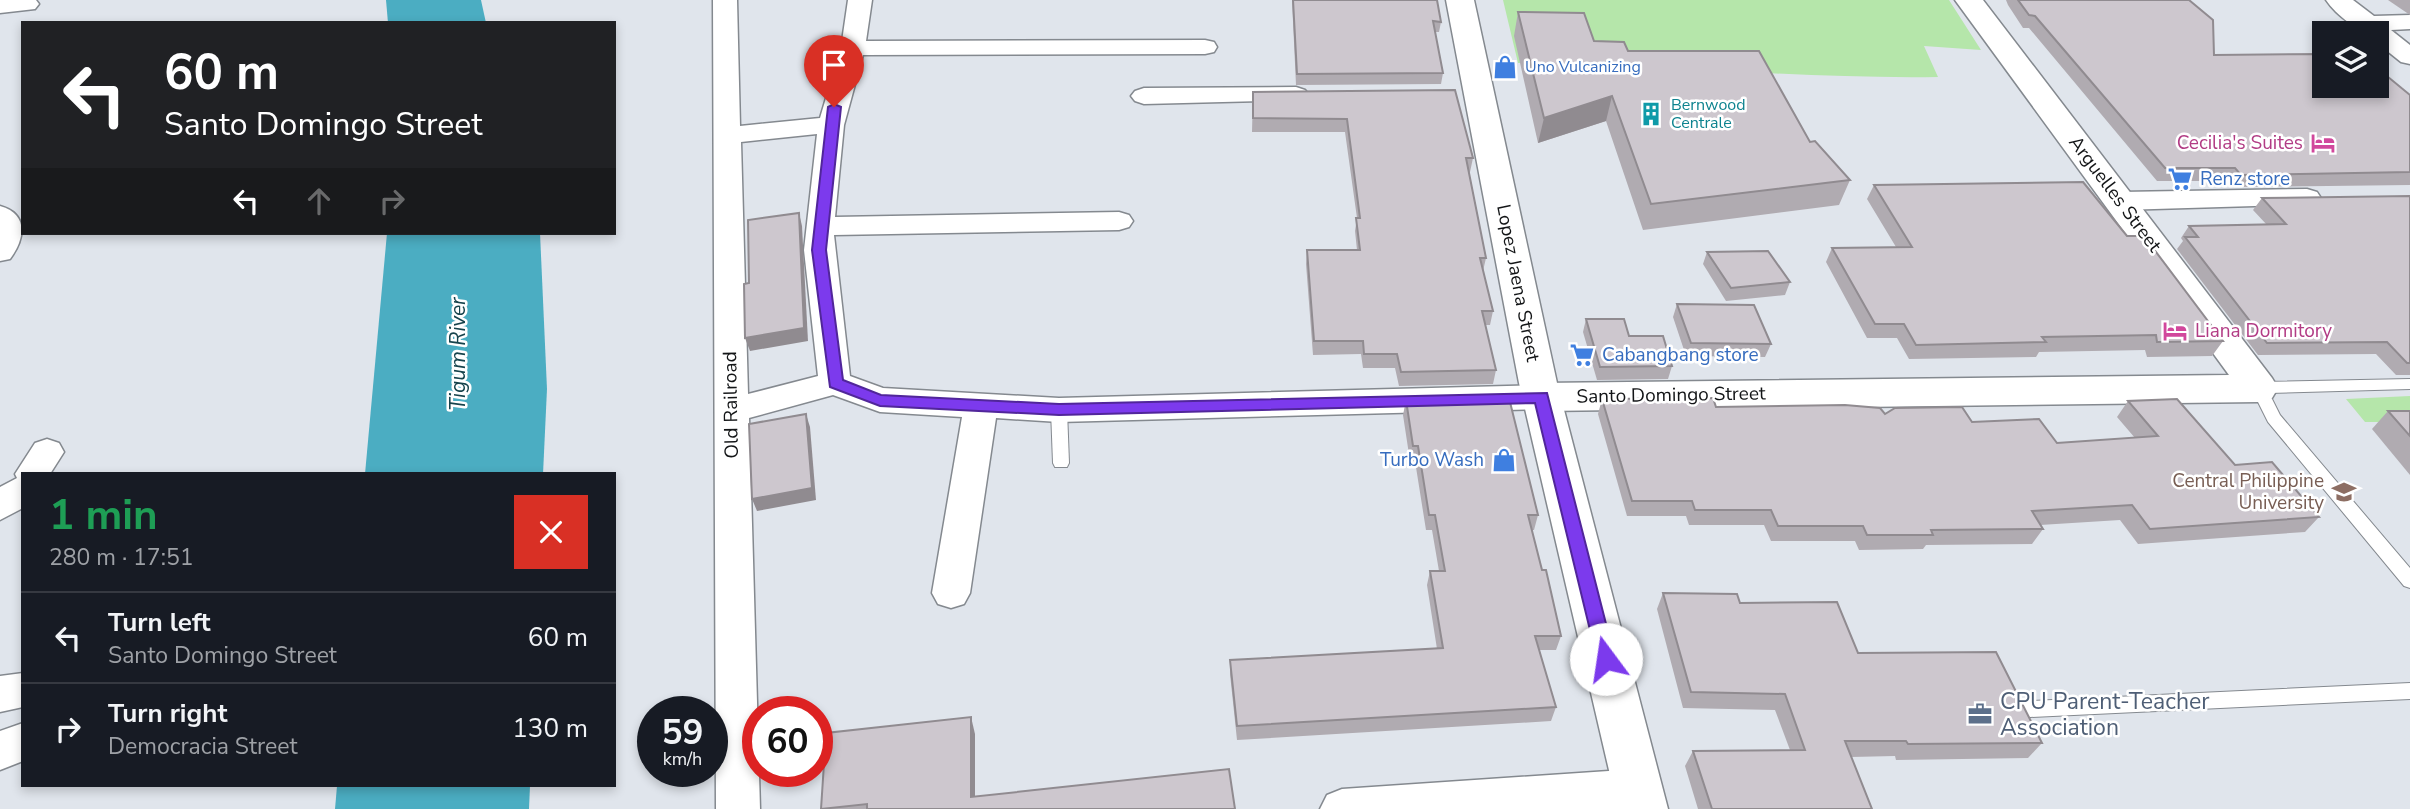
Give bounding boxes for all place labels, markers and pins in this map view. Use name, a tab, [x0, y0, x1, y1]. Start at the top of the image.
pin	[804, 35, 864, 107]
shop icon: Uno Vulcanizing	[1491, 53, 1519, 81]
place label: Uno Vulcanizing	[1525, 56, 1641, 78]
place label: Bernwood Centrale	[1671, 94, 1746, 134]
building icon: Bernwood Centrale	[1637, 100, 1665, 128]
hotel icon: Cecilia's Suites	[2309, 129, 2337, 157]
place label: Cecilia's Suites	[2177, 130, 2303, 156]
supermarket icon: Renz store	[2166, 165, 2194, 193]
place label: Renz store	[2200, 166, 2290, 192]
hotel icon: Liana Dormitory	[2161, 317, 2189, 345]
place label: Liana Dormitory	[2195, 318, 2332, 344]
supermarket icon: Cabangbang store	[1568, 341, 1596, 369]
place label: Cabangbang store	[1602, 342, 1759, 368]
shop icon: Turbo Wash	[1490, 446, 1518, 474]
place label: Turbo Wash	[1380, 447, 1484, 473]
place label: Central Philippine University	[2172, 468, 2324, 516]
school or university icon: Central Philippine University	[2330, 478, 2358, 506]
place label: CPU Parent-Teacher Association	[2000, 686, 2210, 743]
office icon: CPU Parent-Teacher Association	[1966, 700, 1994, 728]

